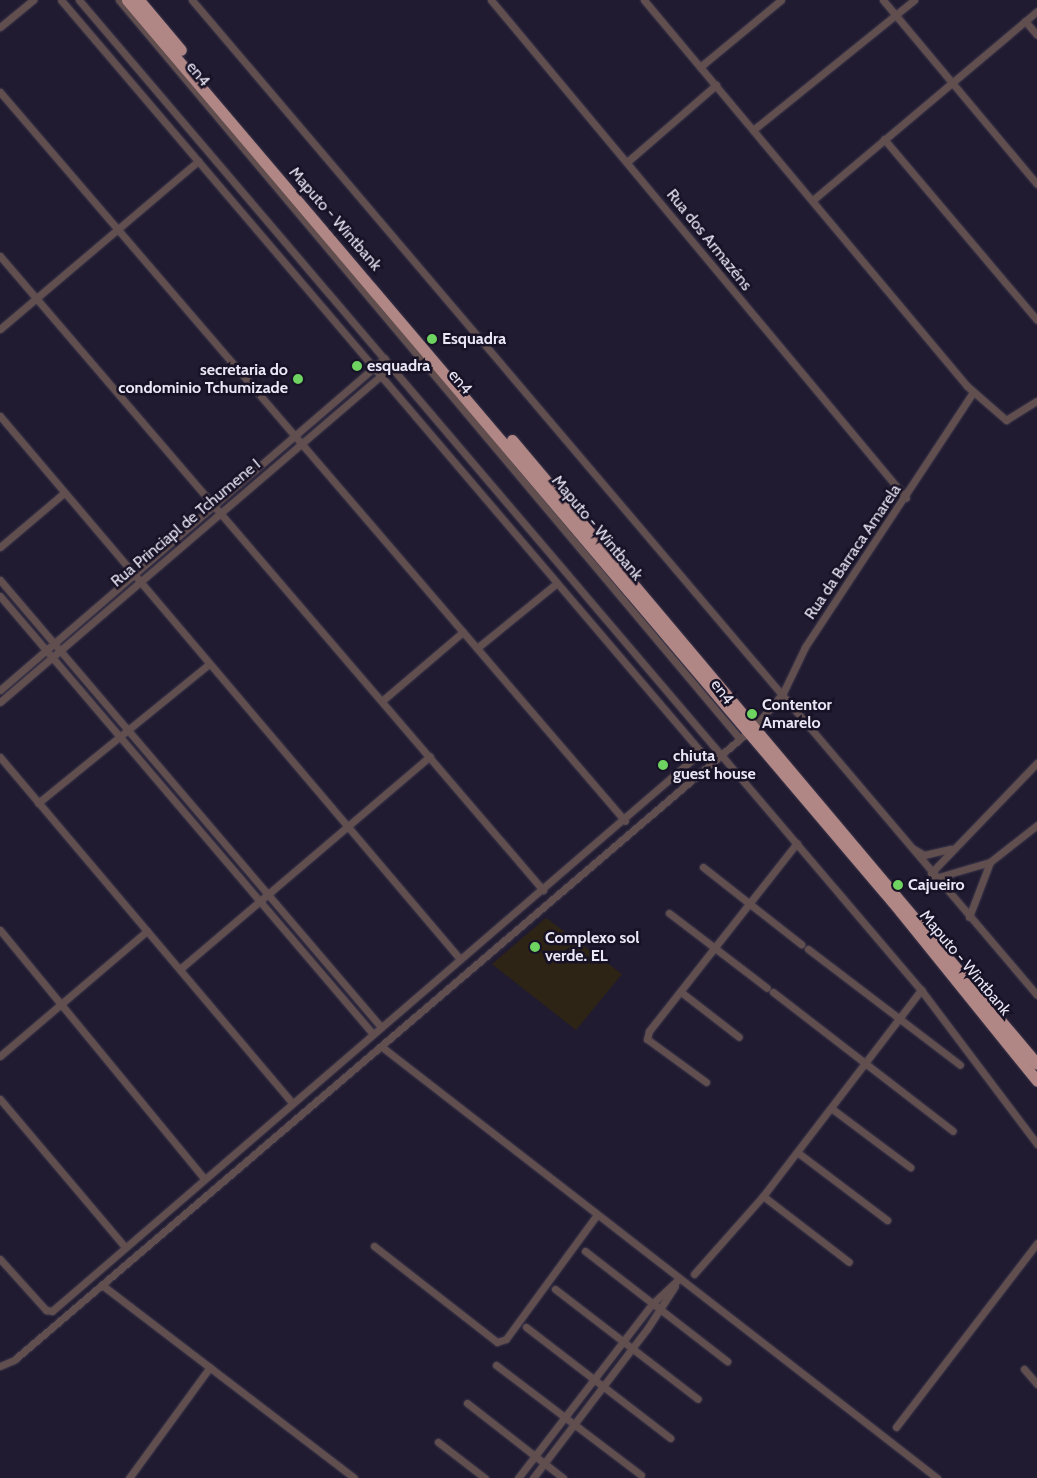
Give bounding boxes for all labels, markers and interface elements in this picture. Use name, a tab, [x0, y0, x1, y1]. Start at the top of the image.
street label: en4	[182, 58, 214, 90]
street label: Maputo - Wintbank	[285, 163, 385, 275]
street label: Rua dos Armazéns	[662, 185, 756, 295]
place label: Esquadra	[442, 329, 506, 349]
marker: Esquadra	[426, 333, 438, 345]
place label: esquadra	[367, 356, 430, 376]
place label: secretaria do condominio Tchumizade	[118, 360, 288, 398]
marker: esquadra	[351, 360, 363, 372]
street label: en4	[444, 366, 476, 398]
marker: secretaria do condominio Tchumizade	[292, 373, 304, 385]
street label: Rua Princiapl de Tchumene I	[107, 455, 265, 591]
street label: Maputo - Wintbank	[547, 472, 647, 584]
street label: Rua da Barraca Amarela	[801, 481, 905, 623]
street label: en4	[706, 676, 738, 708]
place label: Contentor Amarelo	[762, 695, 832, 733]
marker: Contentor Amarelo	[746, 708, 758, 720]
place label: chiuta guest house	[673, 746, 756, 784]
marker: chiuta guest house	[657, 759, 669, 771]
place label: Cajueiro	[908, 875, 965, 895]
marker: Cajueiro	[892, 879, 904, 891]
street label: Maputo - Wintbank	[915, 907, 1015, 1019]
place label: Complexo sol verde. EL	[545, 928, 639, 966]
marker: Complexo sol verde. EL	[529, 941, 541, 953]

